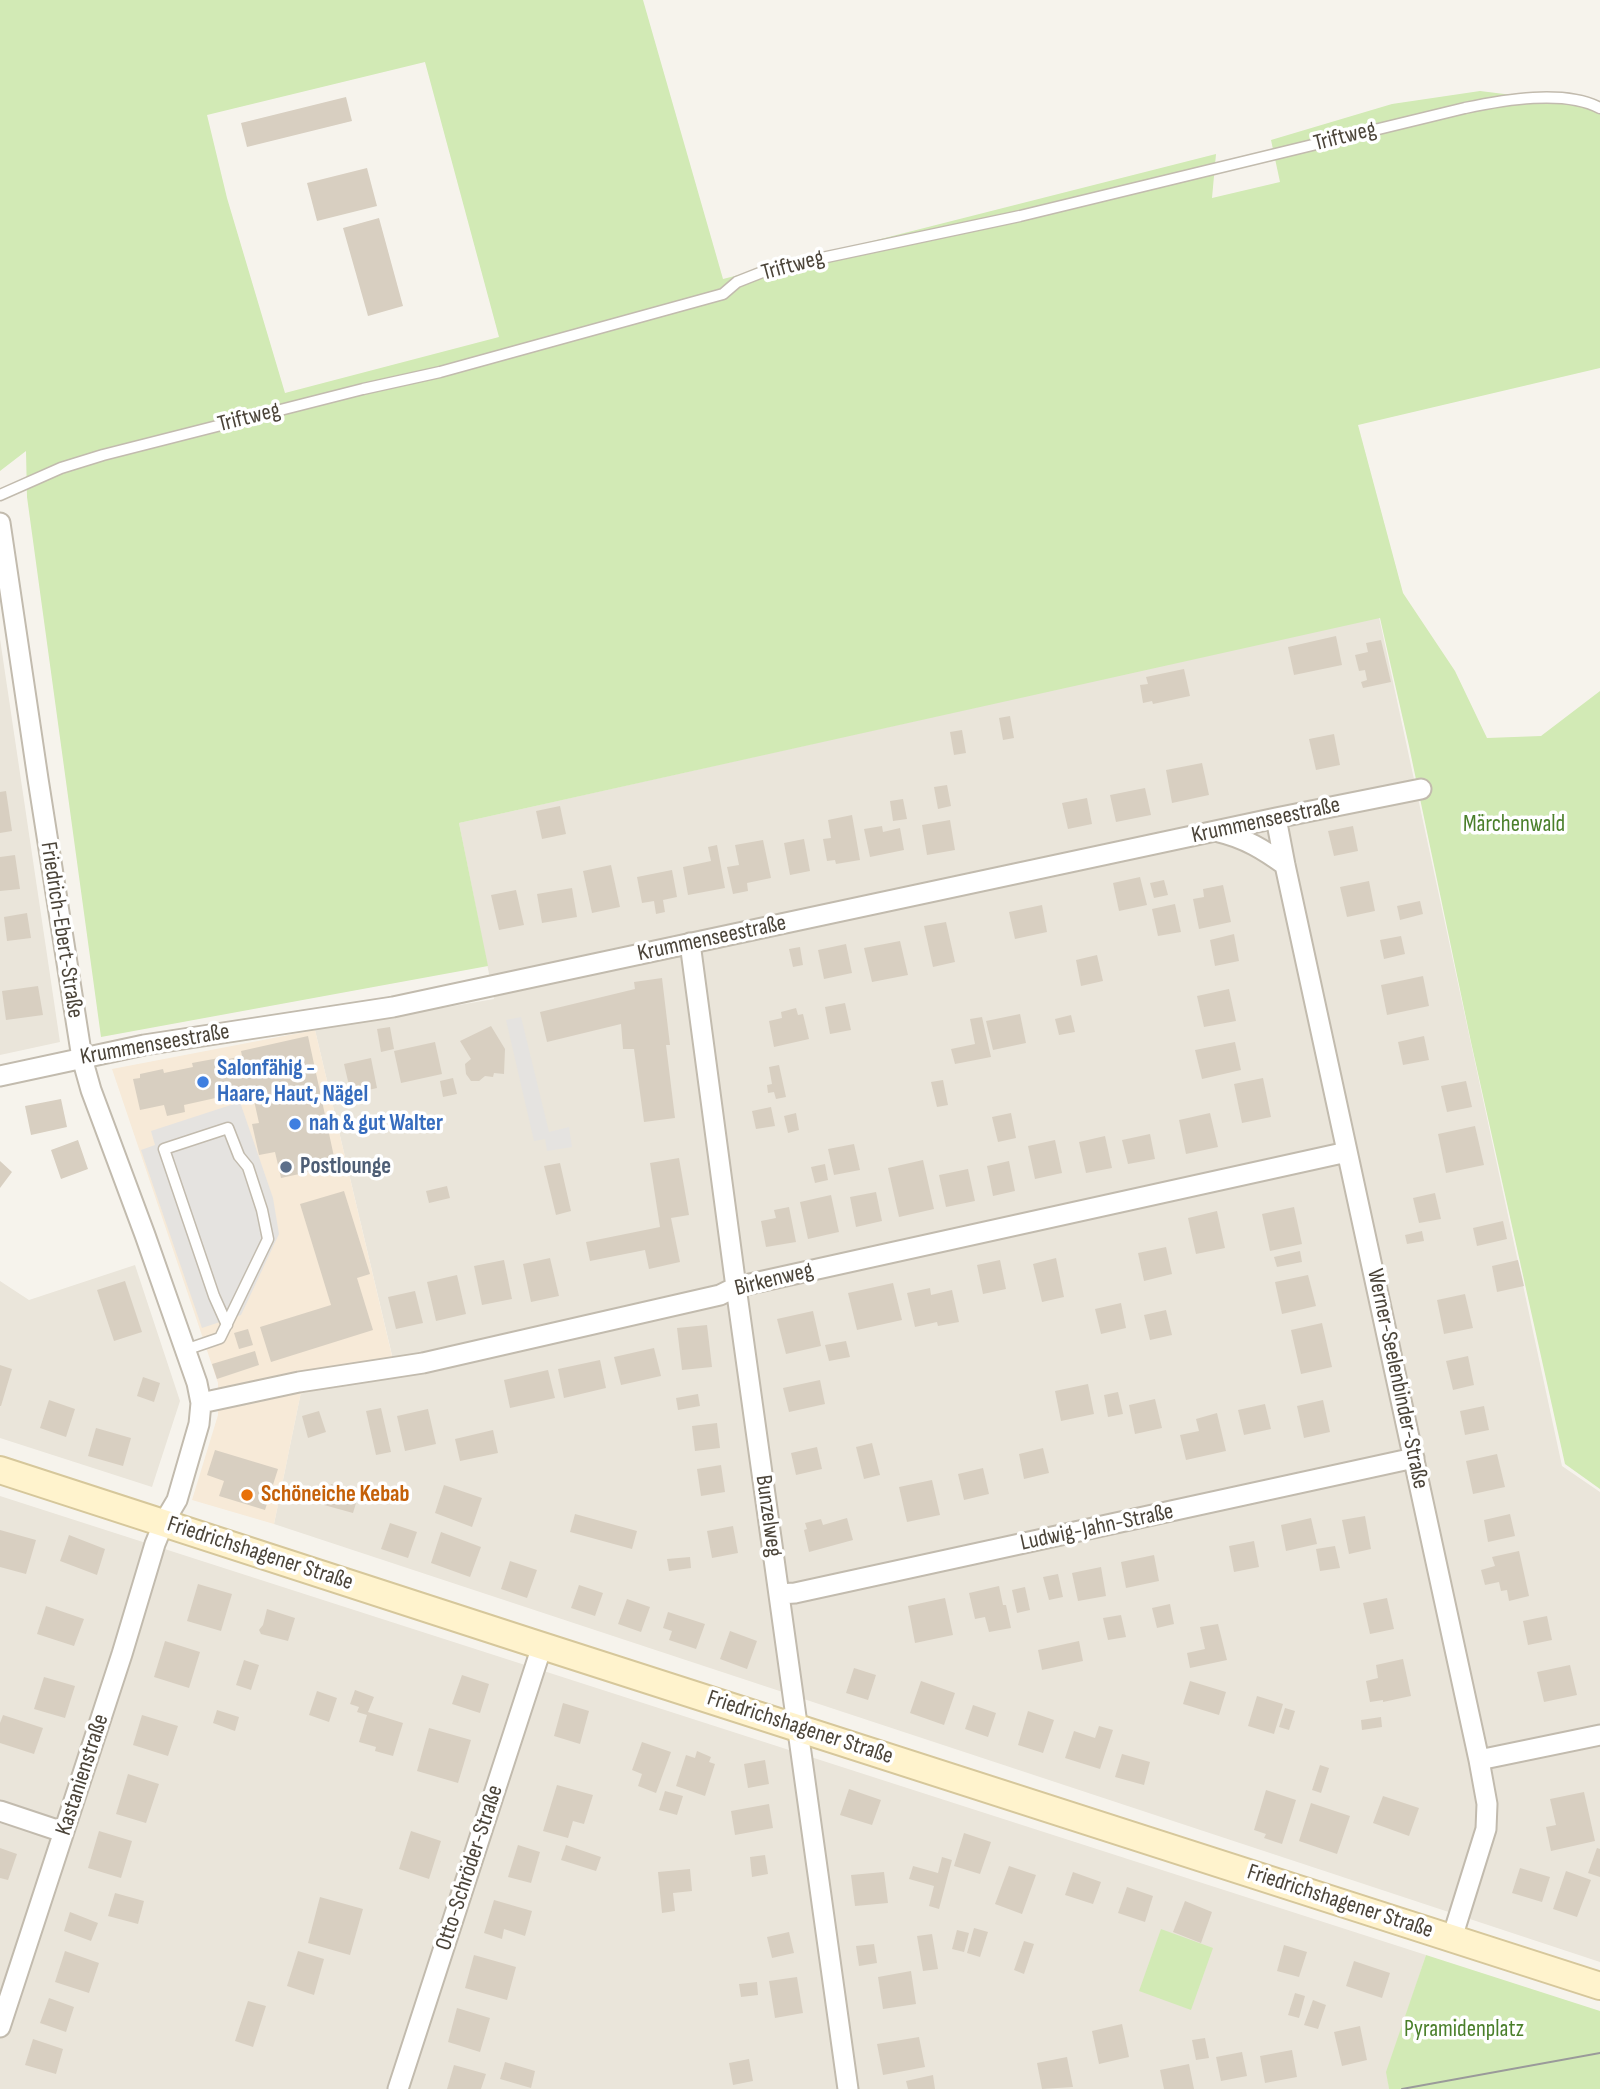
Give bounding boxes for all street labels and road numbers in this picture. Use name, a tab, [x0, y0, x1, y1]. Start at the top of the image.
street label: Triftweg	[1311, 116, 1379, 158]
street label: Triftweg	[759, 244, 827, 288]
street label: Triftweg	[215, 397, 283, 439]
street label: Krummenseestraße	[1189, 792, 1343, 850]
street label: Friedrich-Ebert-Straße	[33, 840, 89, 1020]
street label: Krummenseestraße	[635, 910, 789, 968]
street label: Krummenseestraße	[78, 1018, 232, 1072]
street label: Birkenweg	[732, 1257, 816, 1303]
street label: Werner-Seelenbinder-Straße	[1360, 1267, 1434, 1491]
street label: Bunzelweg	[749, 1473, 787, 1559]
street label: Ludwig-Jahn-Straße	[1018, 1498, 1176, 1558]
street label: Friedrichshagener Straße	[164, 1511, 356, 1597]
street label: Friedrichshagener Straße	[704, 1685, 896, 1771]
street label: Kastanienstraße	[50, 1711, 116, 1839]
street label: Otto-Schröder-Straße	[430, 1782, 510, 1954]
street label: Friedrichshagener Straße	[1244, 1859, 1436, 1945]

